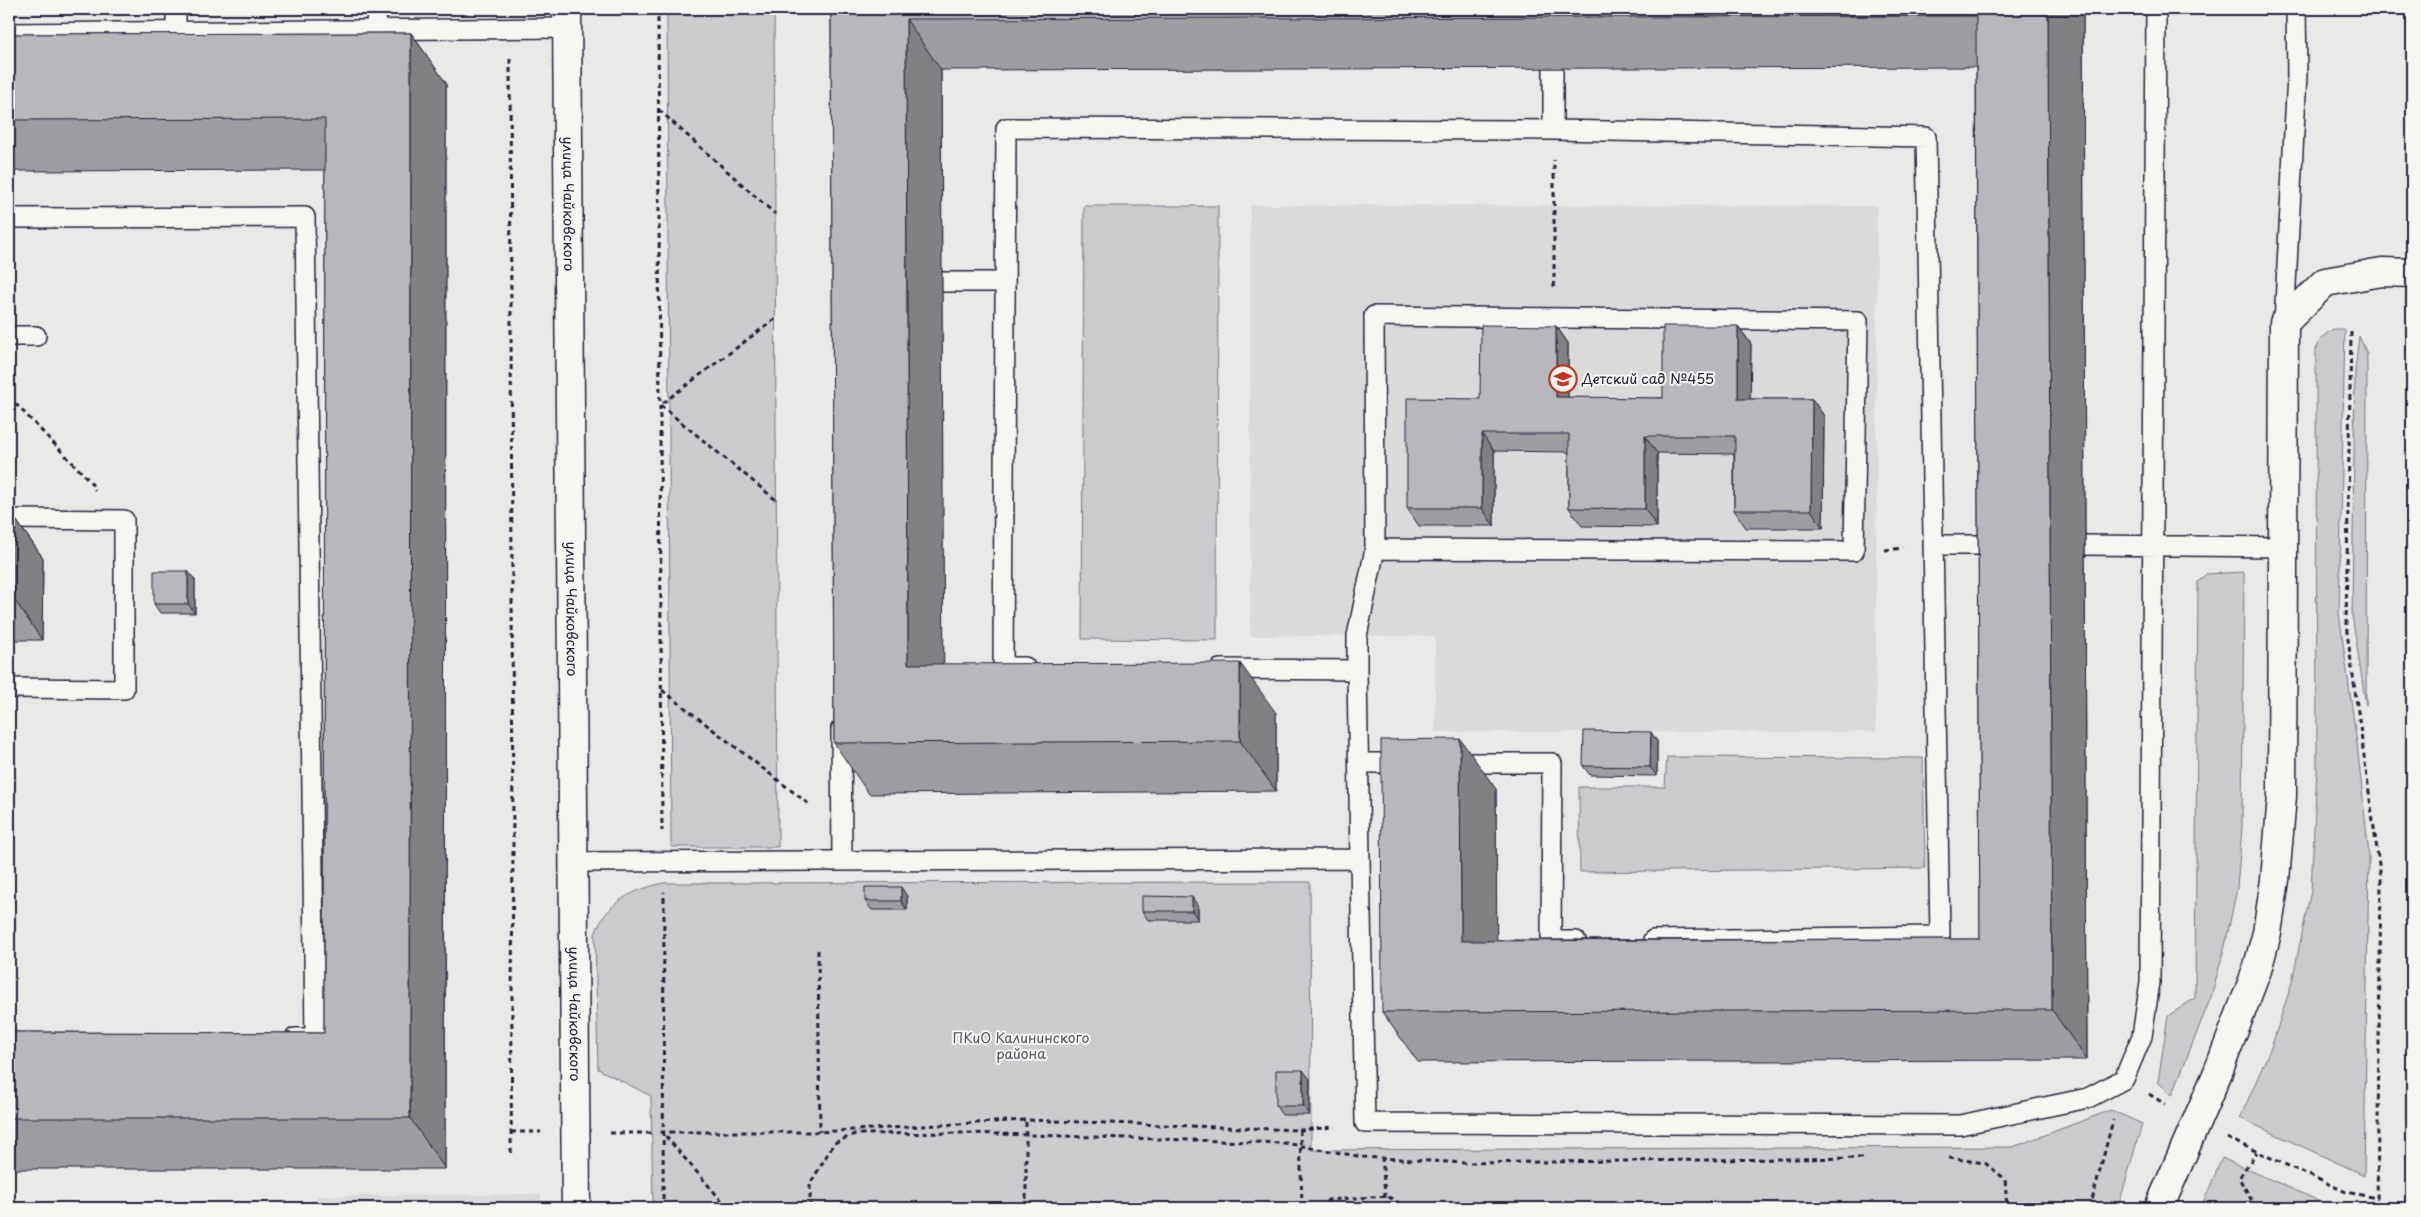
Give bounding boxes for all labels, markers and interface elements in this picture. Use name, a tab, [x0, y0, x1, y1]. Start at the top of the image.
street label: улица Чайковского	[558, 136, 580, 272]
school or university icon: Детский сад №455	[1548, 364, 1578, 394]
place label: Детский сад №455	[1581, 368, 1714, 389]
street label: улица Чайковского	[561, 541, 583, 677]
street label: улица Чайковского	[564, 946, 586, 1082]
park label: ПКиО Калининского района	[952, 1027, 1090, 1064]

